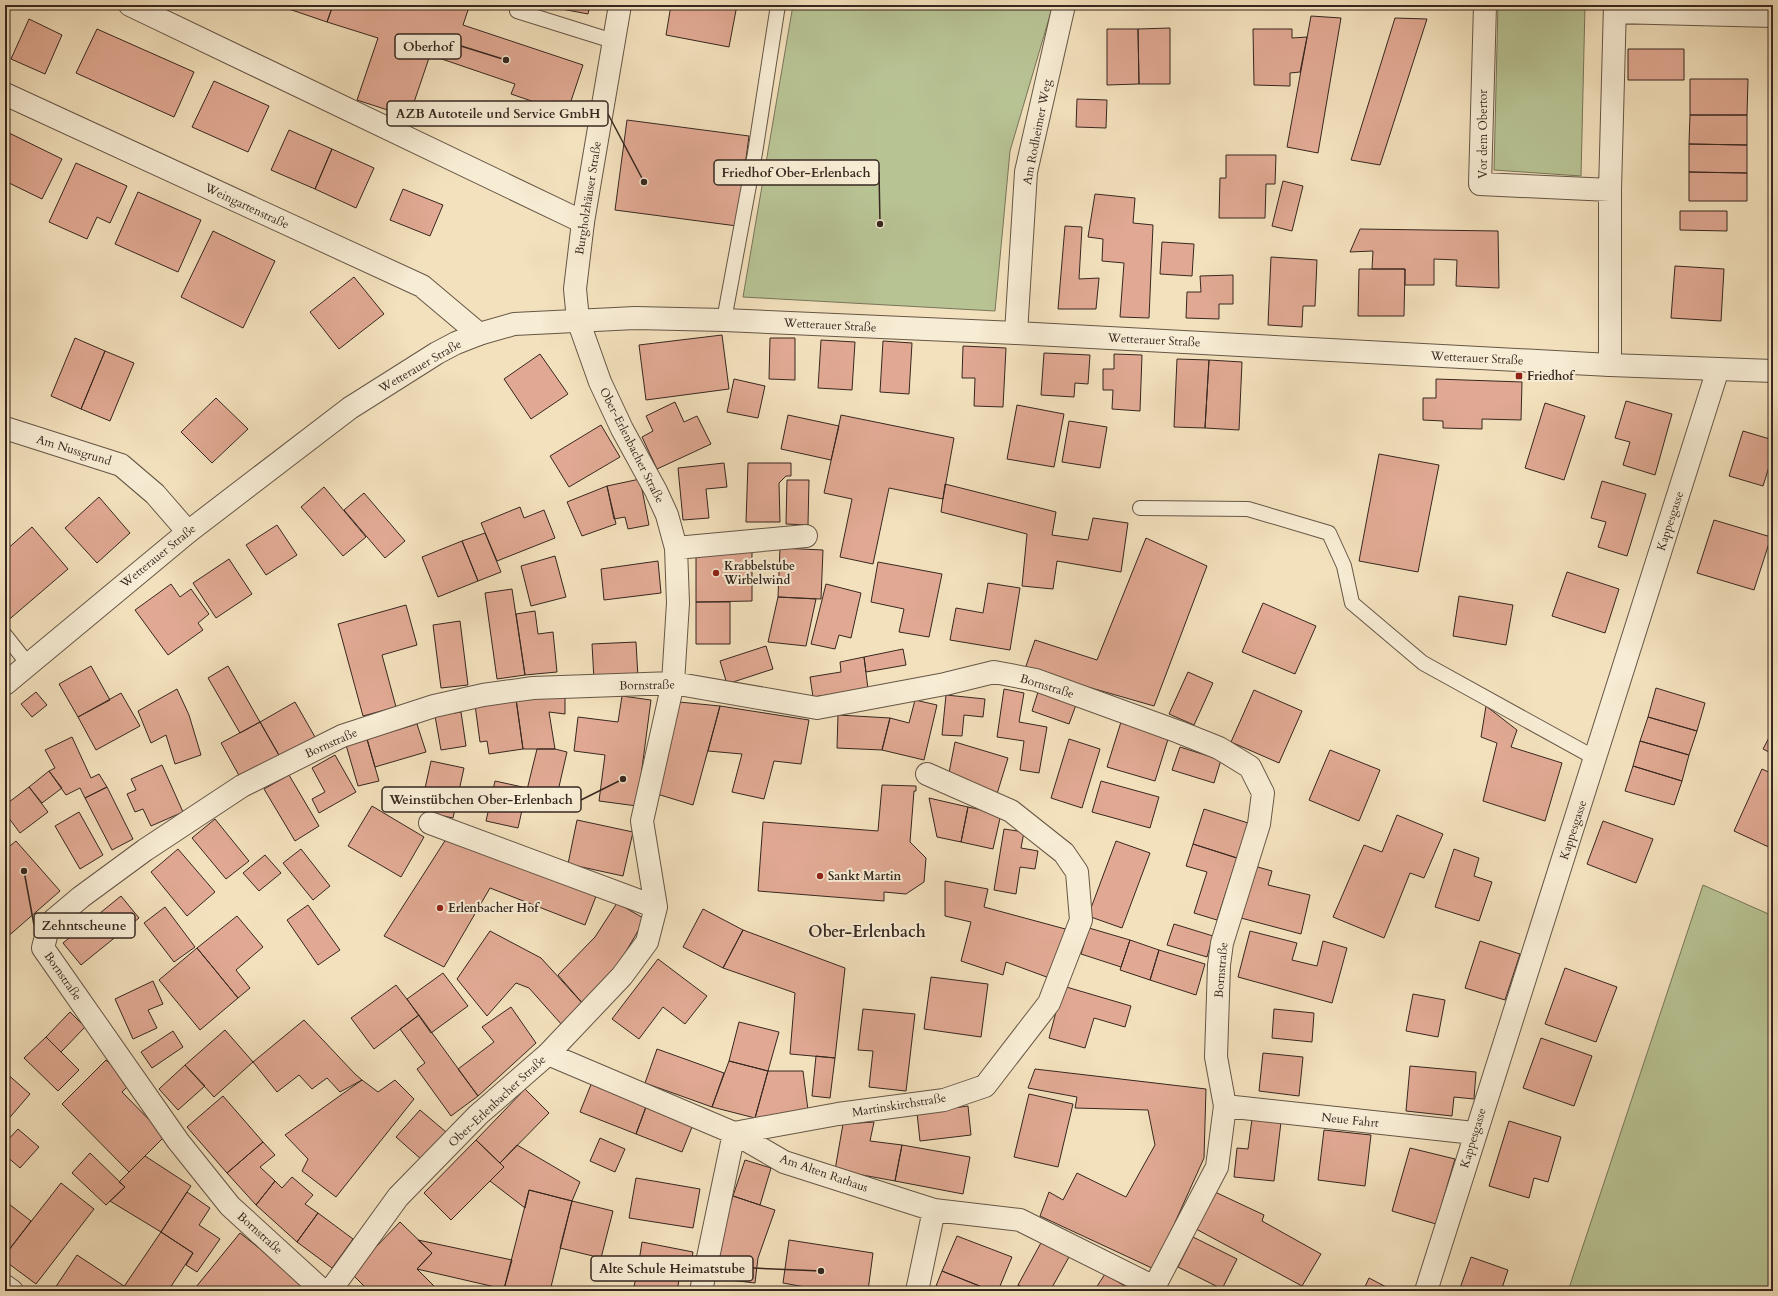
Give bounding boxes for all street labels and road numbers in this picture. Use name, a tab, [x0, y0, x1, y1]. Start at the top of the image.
street label: Am Rodheimer Weg	[1019, 78, 1055, 186]
street label: Vor dem Obertor	[1475, 89, 1491, 179]
street label: Burgholzhäuser Straße	[571, 140, 605, 256]
street label: Weingartenstraße	[201, 179, 292, 233]
street label: Wetterauer Straße	[782, 315, 877, 335]
street label: Wetterauer Straße	[1106, 330, 1201, 350]
street label: Wetterauer Straße	[375, 336, 464, 397]
street label: Wetterauer Straße	[1429, 348, 1524, 368]
street label: Ober-Erlenbacher Straße	[596, 384, 668, 506]
street label: Am Nussgrund	[35, 431, 114, 469]
street label: Kappesgasse	[1653, 489, 1687, 553]
street label: Wetterauer Straße	[116, 521, 199, 592]
street label: Bornstraße	[1018, 670, 1076, 702]
street label: Bornstraße	[619, 677, 675, 693]
street label: Bornstraße	[302, 724, 360, 762]
street label: Kappesgasse	[1556, 798, 1590, 862]
street label: Bornstraße	[1211, 942, 1231, 998]
street label: Bornstraße	[40, 949, 86, 1003]
street label: Ober-Erlenbacher Straße	[445, 1052, 549, 1150]
street label: Martinskirchstraße	[851, 1090, 947, 1120]
street label: Kappesgasse	[1456, 1106, 1490, 1170]
street label: Neue Fahrt	[1320, 1109, 1380, 1131]
street label: Am Alten Rathaus	[778, 1150, 870, 1196]
street label: Bornstraße	[234, 1208, 286, 1258]

